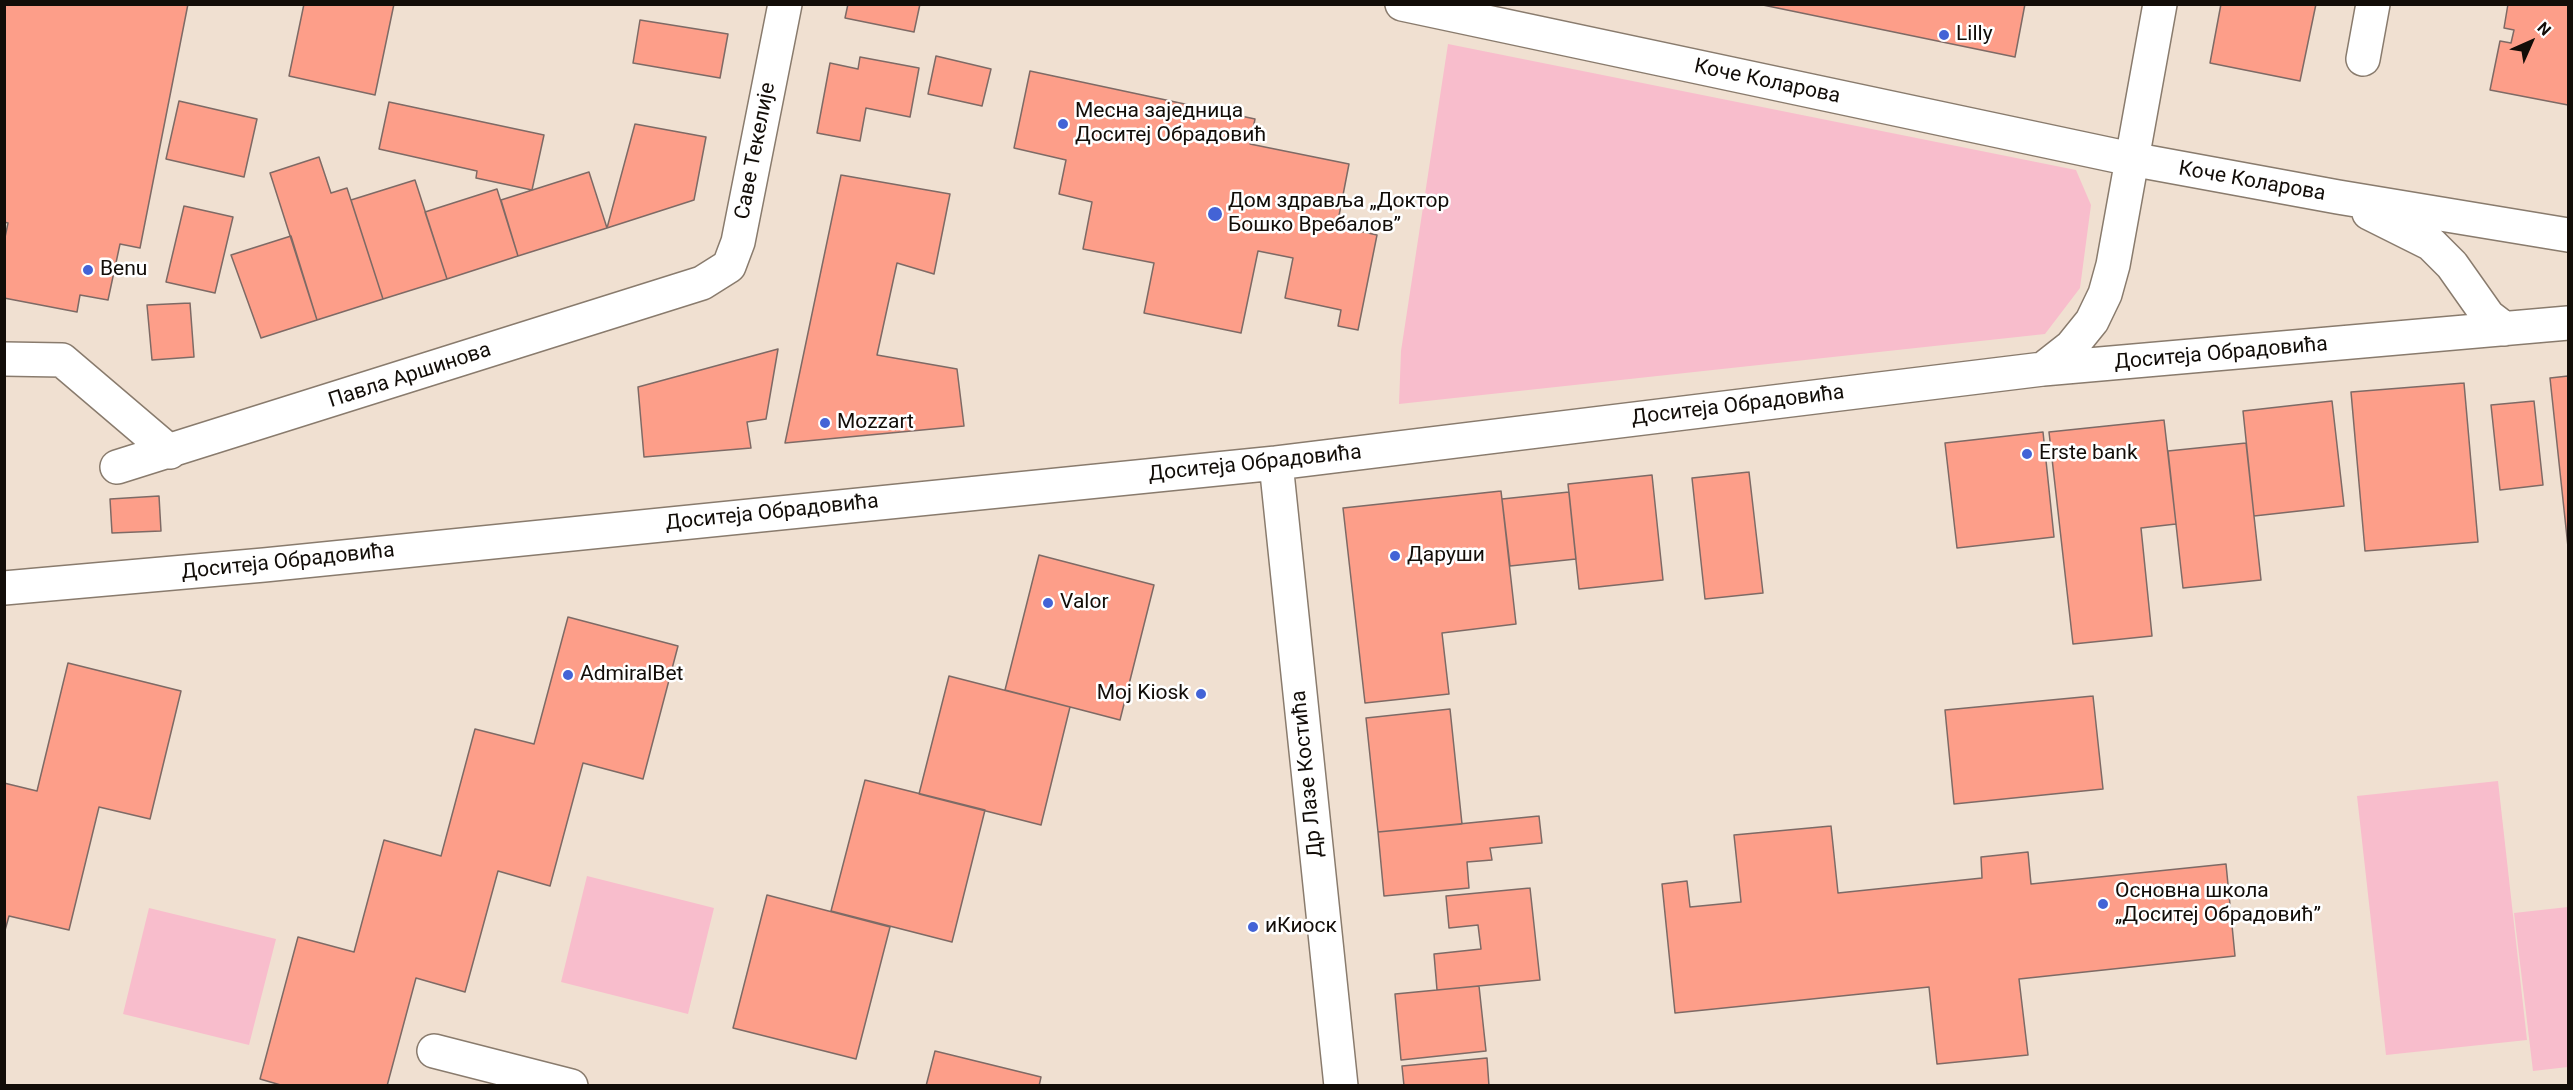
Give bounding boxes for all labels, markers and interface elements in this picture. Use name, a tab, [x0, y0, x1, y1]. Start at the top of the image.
north arrow	[2501, 12, 2561, 72]
text: N	[2533, 18, 2555, 40]
place label: Lilly	[1956, 22, 1993, 48]
marker: Lilly	[1937, 28, 1951, 42]
street label: Коче Коларова	[1692, 54, 1842, 110]
street label: Саве Текелије	[730, 80, 782, 222]
place label: Месна заједница Доситеј Обрадовић	[1075, 99, 1266, 149]
marker: Месна заједница Доситеј Обрадовић	[1056, 117, 1070, 131]
street label: Коче Коларова	[2177, 157, 2327, 207]
place label: Дом здравља „Доктор Бошко Вребалов”	[1228, 189, 1449, 239]
marker: Дом здравља „Доктор Бошко Вребалов”	[1206, 205, 1224, 223]
place label: Benu	[100, 257, 147, 283]
marker: Benu	[81, 263, 95, 277]
street label: Доситеја Обрадовића	[2113, 332, 2329, 376]
street label: Павла Аршинова	[326, 338, 494, 414]
street label: Доситеја Обрадовића	[1630, 380, 1846, 432]
place label: Mozzart	[837, 410, 914, 436]
marker: Mozzart	[818, 416, 832, 430]
street label: Доситеја Обрадовића	[1147, 440, 1363, 488]
place label: Erste bank	[2039, 441, 2138, 467]
marker: Erste bank	[2020, 447, 2034, 461]
street label: Доситеја Обрадовића	[664, 489, 880, 537]
street label: Доситеја Обрадовића	[180, 538, 396, 586]
place label: Даруши	[1407, 543, 1485, 569]
marker: Даруши	[1388, 549, 1402, 563]
place label: Valor	[1060, 590, 1109, 616]
marker: Valor	[1041, 596, 1055, 610]
place label: AdmiralBet	[580, 662, 683, 688]
marker: AdmiralBet	[561, 668, 575, 682]
place label: Moj Kiosk	[1097, 681, 1189, 707]
marker: Moj Kiosk	[1194, 687, 1208, 701]
street label: Др Лазе Костића	[1287, 689, 1329, 859]
place label: Основна школа „Доситеј Обрадовић”	[2115, 879, 2321, 929]
marker: Основна школа „Доситеј Обрадовић”	[2096, 897, 2110, 911]
place label: иКиоск	[1265, 914, 1337, 940]
marker: иКиоск	[1246, 920, 1260, 934]

